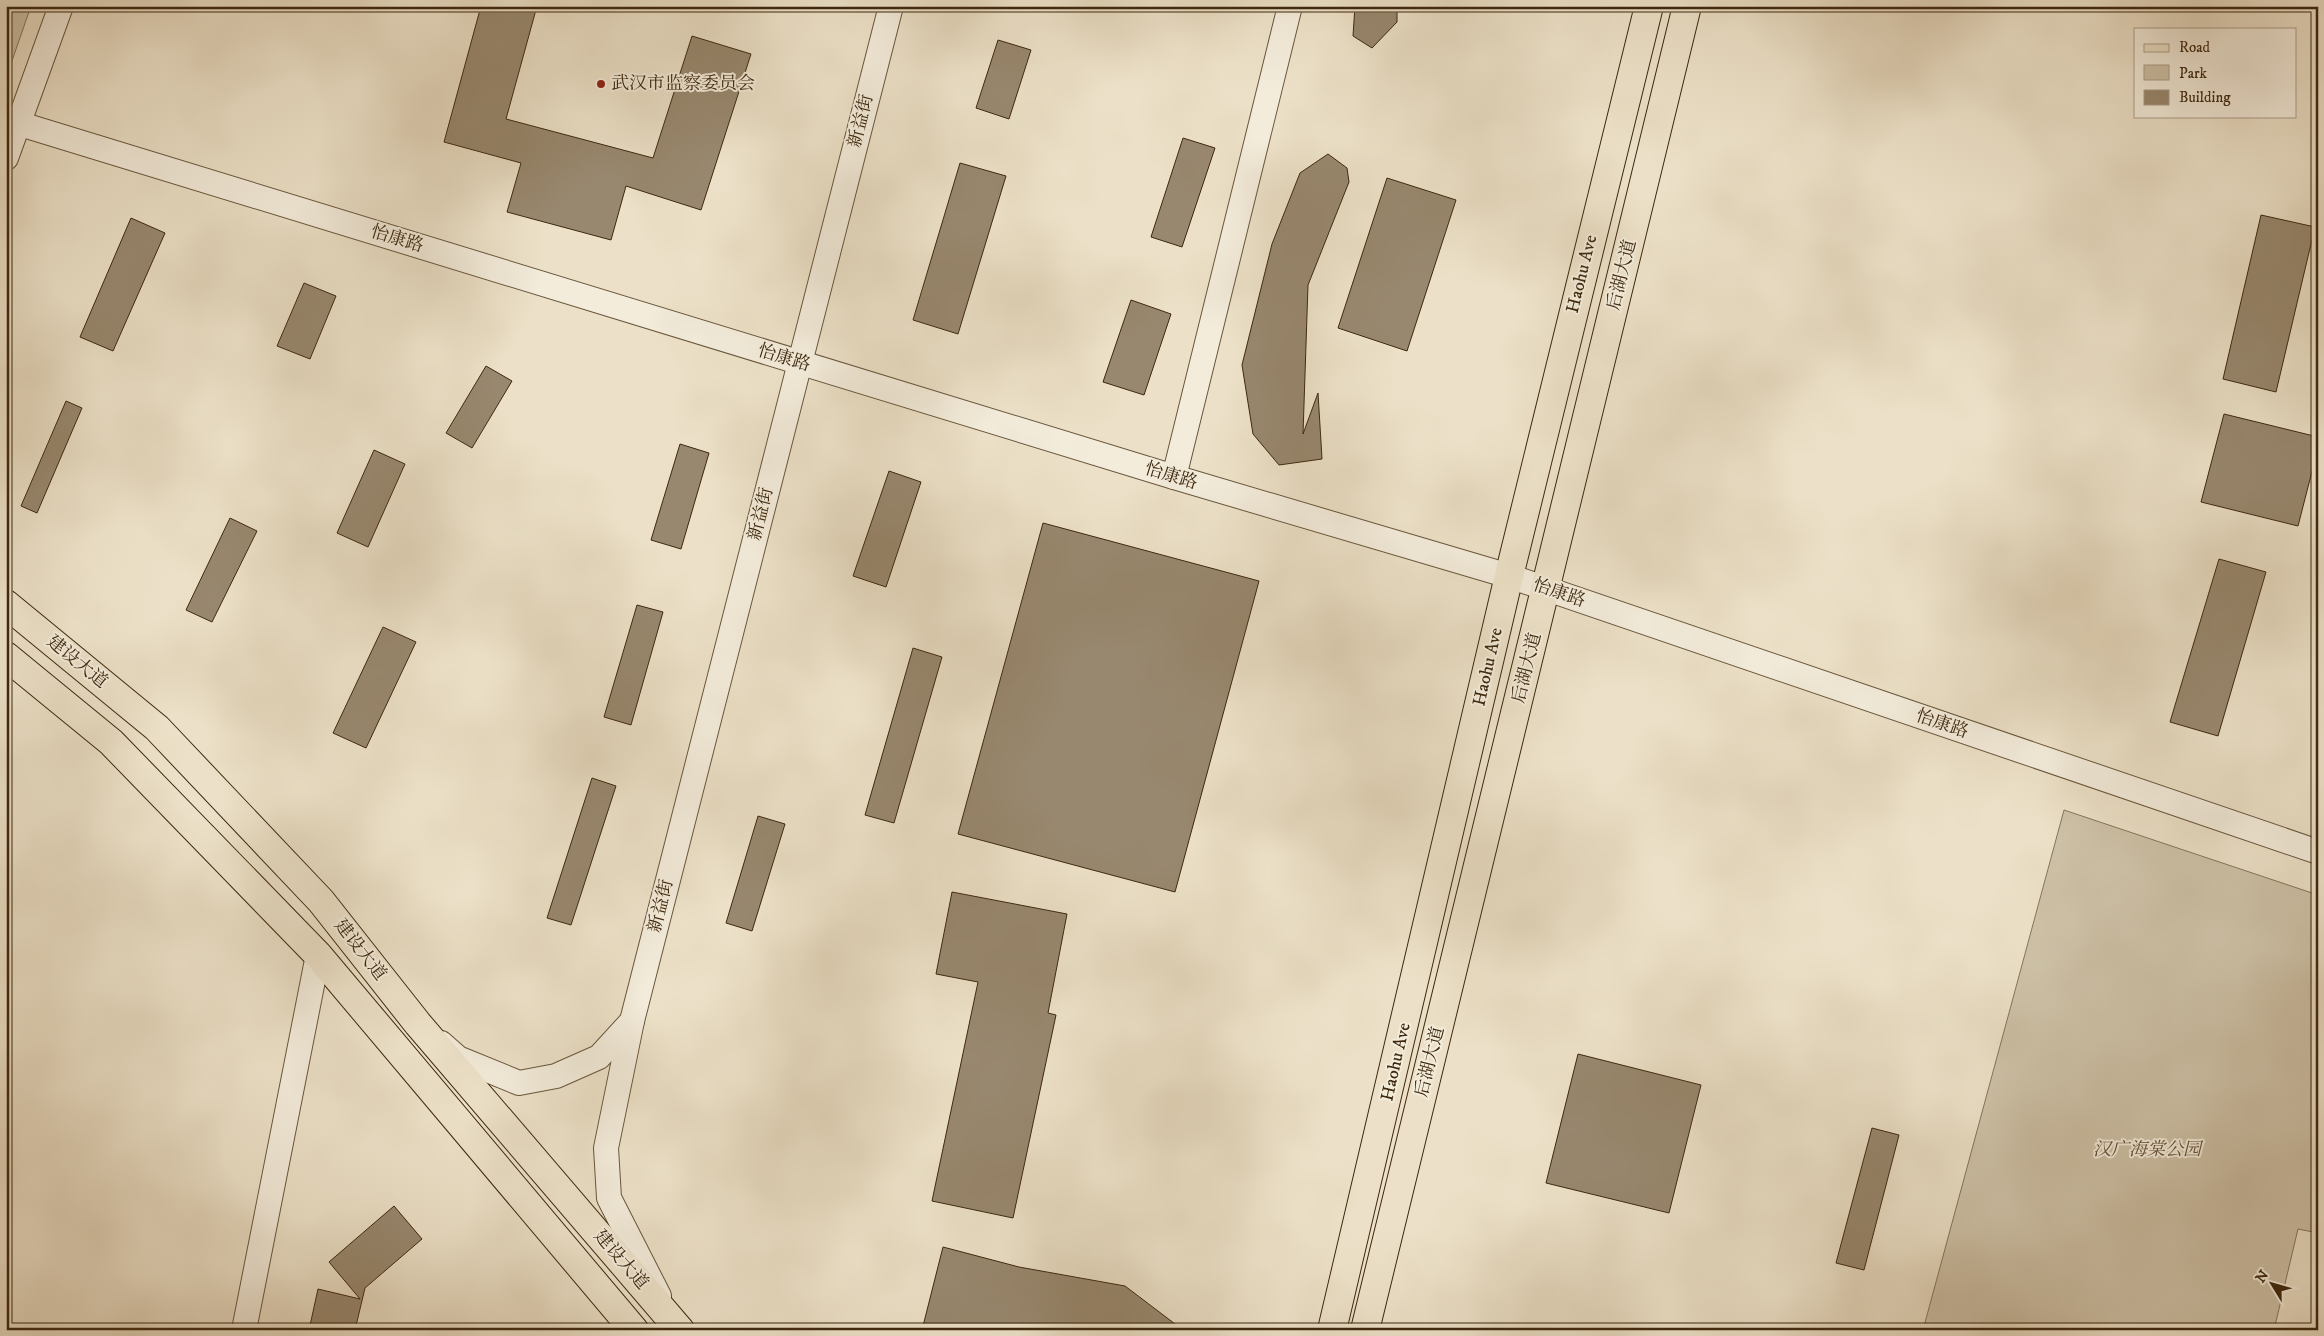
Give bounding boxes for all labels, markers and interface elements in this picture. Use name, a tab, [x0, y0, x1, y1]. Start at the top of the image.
legend	[2134, 28, 2296, 118]
text: Road	[2179, 38, 2211, 57]
text: Park	[2179, 64, 2208, 83]
place label: 武汉市监察委员会	[611, 73, 755, 95]
marker: 武汉市监察委员会	[595, 78, 607, 90]
text: Building	[2179, 88, 2231, 107]
street label: 新益街	[844, 92, 878, 150]
street label: 怡康路	[368, 221, 426, 257]
street label: Haohu Ave	[1562, 233, 1602, 315]
street label: 后湖大道	[1603, 237, 1641, 313]
street label: 怡康路	[755, 340, 813, 376]
street label: 怡康路	[1142, 458, 1200, 494]
street label: 新益街	[744, 485, 778, 543]
street label: 怡康路	[1530, 574, 1588, 612]
street label: Haohu Ave	[1468, 626, 1508, 708]
street label: 后湖大道	[1508, 630, 1546, 706]
street label: 建设大道	[42, 631, 112, 693]
street label: 怡康路	[1913, 705, 1971, 743]
street label: 新益街	[644, 877, 678, 935]
street label: 建设大道	[329, 915, 391, 985]
street label: Haohu Ave	[1376, 1021, 1416, 1103]
street label: 后湖大道	[1411, 1024, 1449, 1100]
park label: 汉广海棠公园	[2093, 1139, 2204, 1161]
street label: 建设大道	[589, 1226, 653, 1294]
north arrow	[2246, 1258, 2296, 1308]
text: N	[2252, 1266, 2273, 1287]

